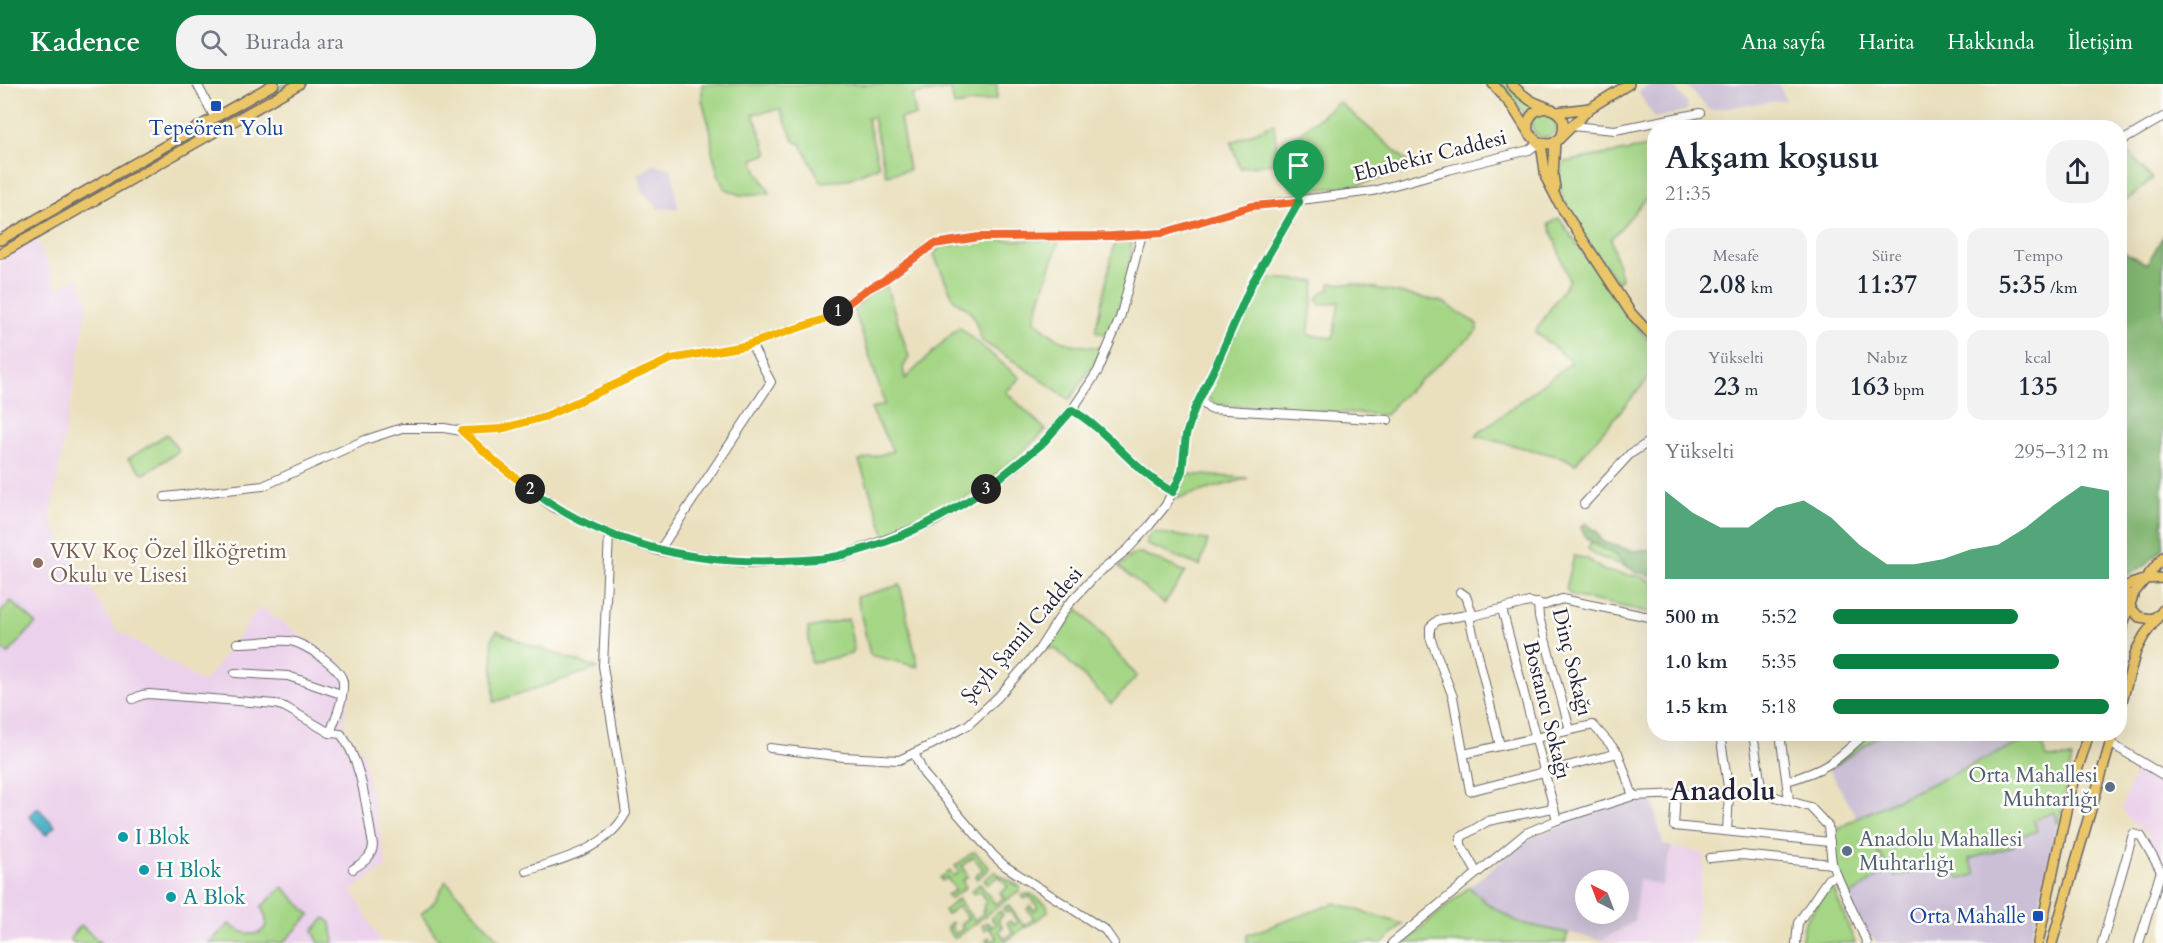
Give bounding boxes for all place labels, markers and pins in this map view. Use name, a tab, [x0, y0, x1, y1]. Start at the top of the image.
marker: Tepeören Yolu	[209, 99, 223, 113]
place label: Tepeören Yolu	[148, 114, 284, 143]
pin	[1273, 140, 1324, 202]
pin: 1	[823, 296, 853, 326]
pin: 2	[515, 474, 545, 504]
pin: 3	[971, 474, 1001, 504]
place label: VKV Koç Özel İlköğretim Okulu ve Lisesi	[50, 537, 287, 590]
marker: VKV Koç Özel İlköğretim Okulu ve Lisesi	[31, 556, 45, 570]
place label: Orta Mahallesi Muhtarlığı	[1968, 761, 2098, 814]
marker: Orta Mahallesi Muhtarlığı	[2103, 780, 2117, 794]
place label: I Blok	[135, 823, 191, 852]
place label: Anadolu Mahallesi Muhtarlığı	[1859, 825, 2023, 878]
marker: I Blok	[116, 830, 130, 844]
marker: Anadolu Mahallesi Muhtarlığı	[1840, 844, 1854, 858]
place label: H Blok	[156, 856, 222, 885]
marker: H Blok	[137, 863, 151, 877]
place label: A Blok	[183, 883, 247, 912]
marker: A Blok	[164, 890, 178, 904]
place label: Orta Mahalle	[1909, 902, 2026, 931]
marker: Orta Mahalle	[2031, 909, 2045, 923]

